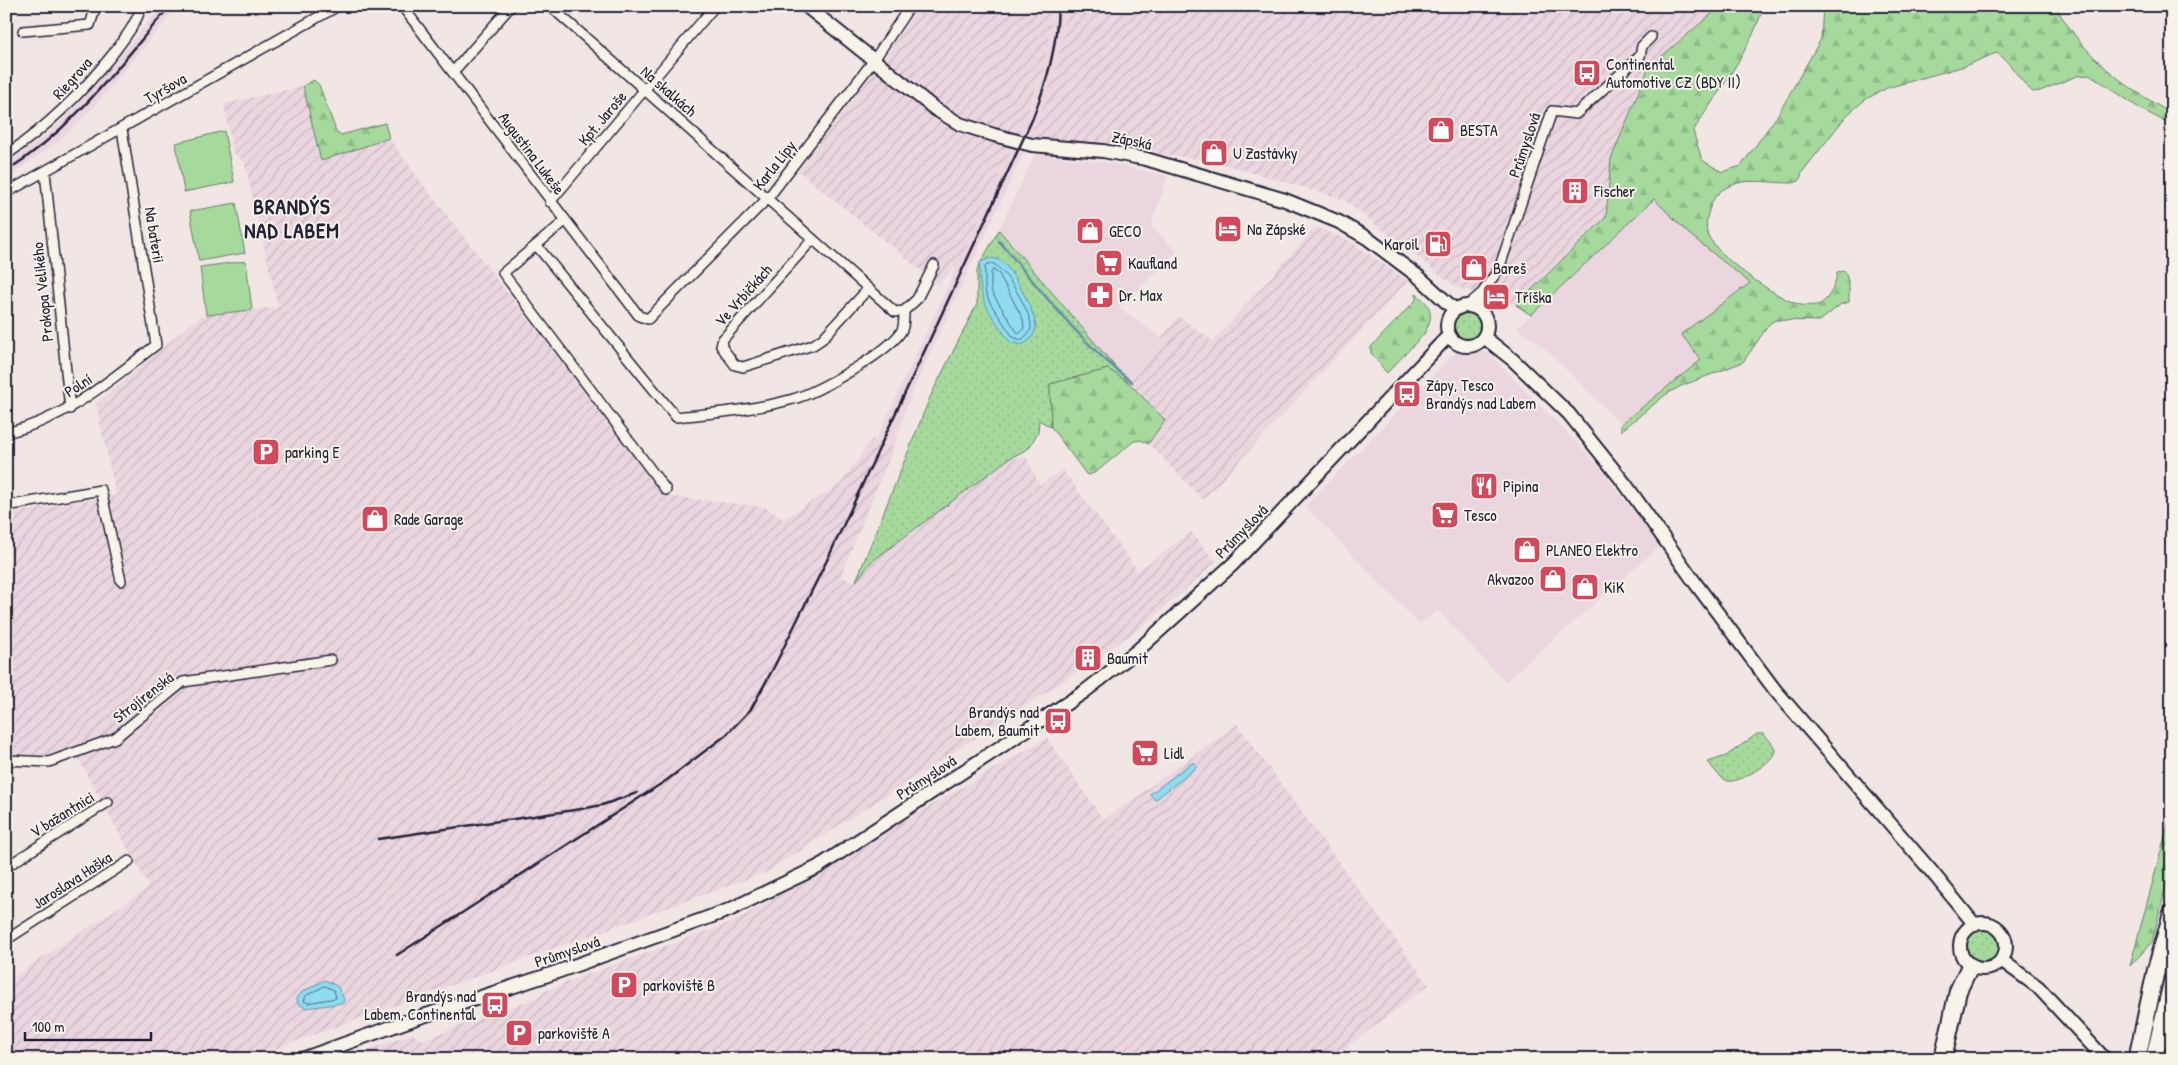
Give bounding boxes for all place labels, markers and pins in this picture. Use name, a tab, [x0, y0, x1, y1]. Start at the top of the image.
place label: Continental Automotive CZ (BDY II)	[1606, 53, 1741, 93]
bus stop icon: Continental Automotive CZ (BDY II)	[1572, 58, 1602, 88]
shop icon: BESTA	[1426, 115, 1456, 145]
place label: BESTA	[1460, 119, 1498, 141]
shop icon: U Zastávky	[1199, 138, 1229, 168]
place label: U Zastávky	[1233, 142, 1298, 164]
building icon: Fischer	[1560, 176, 1590, 206]
place label: Fischer	[1593, 180, 1635, 202]
hotel icon: Na Zápské	[1213, 214, 1243, 244]
shop icon: GECO	[1075, 216, 1105, 246]
place label: Na Zápské	[1247, 218, 1306, 240]
place label: GECO	[1109, 220, 1142, 242]
fuel station icon: Karoil	[1423, 229, 1453, 259]
place label: Karoil	[1384, 233, 1420, 255]
supermarket icon: Kaufland	[1094, 248, 1124, 278]
place label: Kaufland	[1128, 252, 1177, 274]
shop icon: Bareš	[1459, 253, 1489, 283]
place label: Bareš	[1493, 257, 1526, 279]
pharmacy icon: Dr. Max	[1085, 280, 1115, 310]
hotel icon: Tříška	[1481, 282, 1511, 312]
place label: Dr. Max	[1119, 284, 1163, 306]
place label: Tříška	[1515, 286, 1551, 308]
place label: Zápy, Tesco Brandýs nad Labem	[1426, 374, 1536, 414]
bus stop icon: Zápy, Tesco Brandýs nad Labem	[1392, 379, 1422, 409]
parking icon: parking E	[251, 437, 281, 467]
place label: parking E	[285, 441, 340, 463]
restaurant icon: Pipina	[1469, 471, 1499, 501]
place label: Pipina	[1503, 475, 1538, 497]
supermarket icon: Tesco	[1430, 500, 1460, 530]
shop icon: Rade Garage	[360, 504, 390, 534]
place label: Tesco	[1464, 504, 1497, 526]
place label: Rade Garage	[394, 508, 464, 530]
shop icon: PLANEO Elektro	[1512, 535, 1542, 565]
place label: PLANEO Elektro	[1546, 539, 1639, 561]
shop icon: Akvazoo	[1538, 564, 1568, 594]
place label: Akvazoo	[1487, 568, 1535, 590]
shop icon: KiK	[1570, 572, 1600, 602]
place label: KiK	[1604, 576, 1625, 598]
building icon: Baumit	[1073, 643, 1103, 673]
place label: Baumit	[1107, 647, 1148, 669]
place label: Brandýs nad Labem, Baumit	[955, 701, 1039, 741]
bus stop icon: Brandýs nad Labem, Baumit	[1043, 706, 1073, 736]
supermarket icon: Lidl	[1130, 738, 1160, 768]
place label: Lidl	[1164, 742, 1185, 764]
parking icon: parkoviště B	[609, 970, 639, 1000]
place label: parkoviště B	[643, 974, 715, 996]
place label: Brandýs nad Labem, Continental	[365, 985, 477, 1025]
bus stop icon: Brandýs nad Labem, Continental	[480, 990, 510, 1020]
parking icon: parkoviště A	[504, 1018, 534, 1048]
place label: parkoviště A	[538, 1022, 610, 1044]

